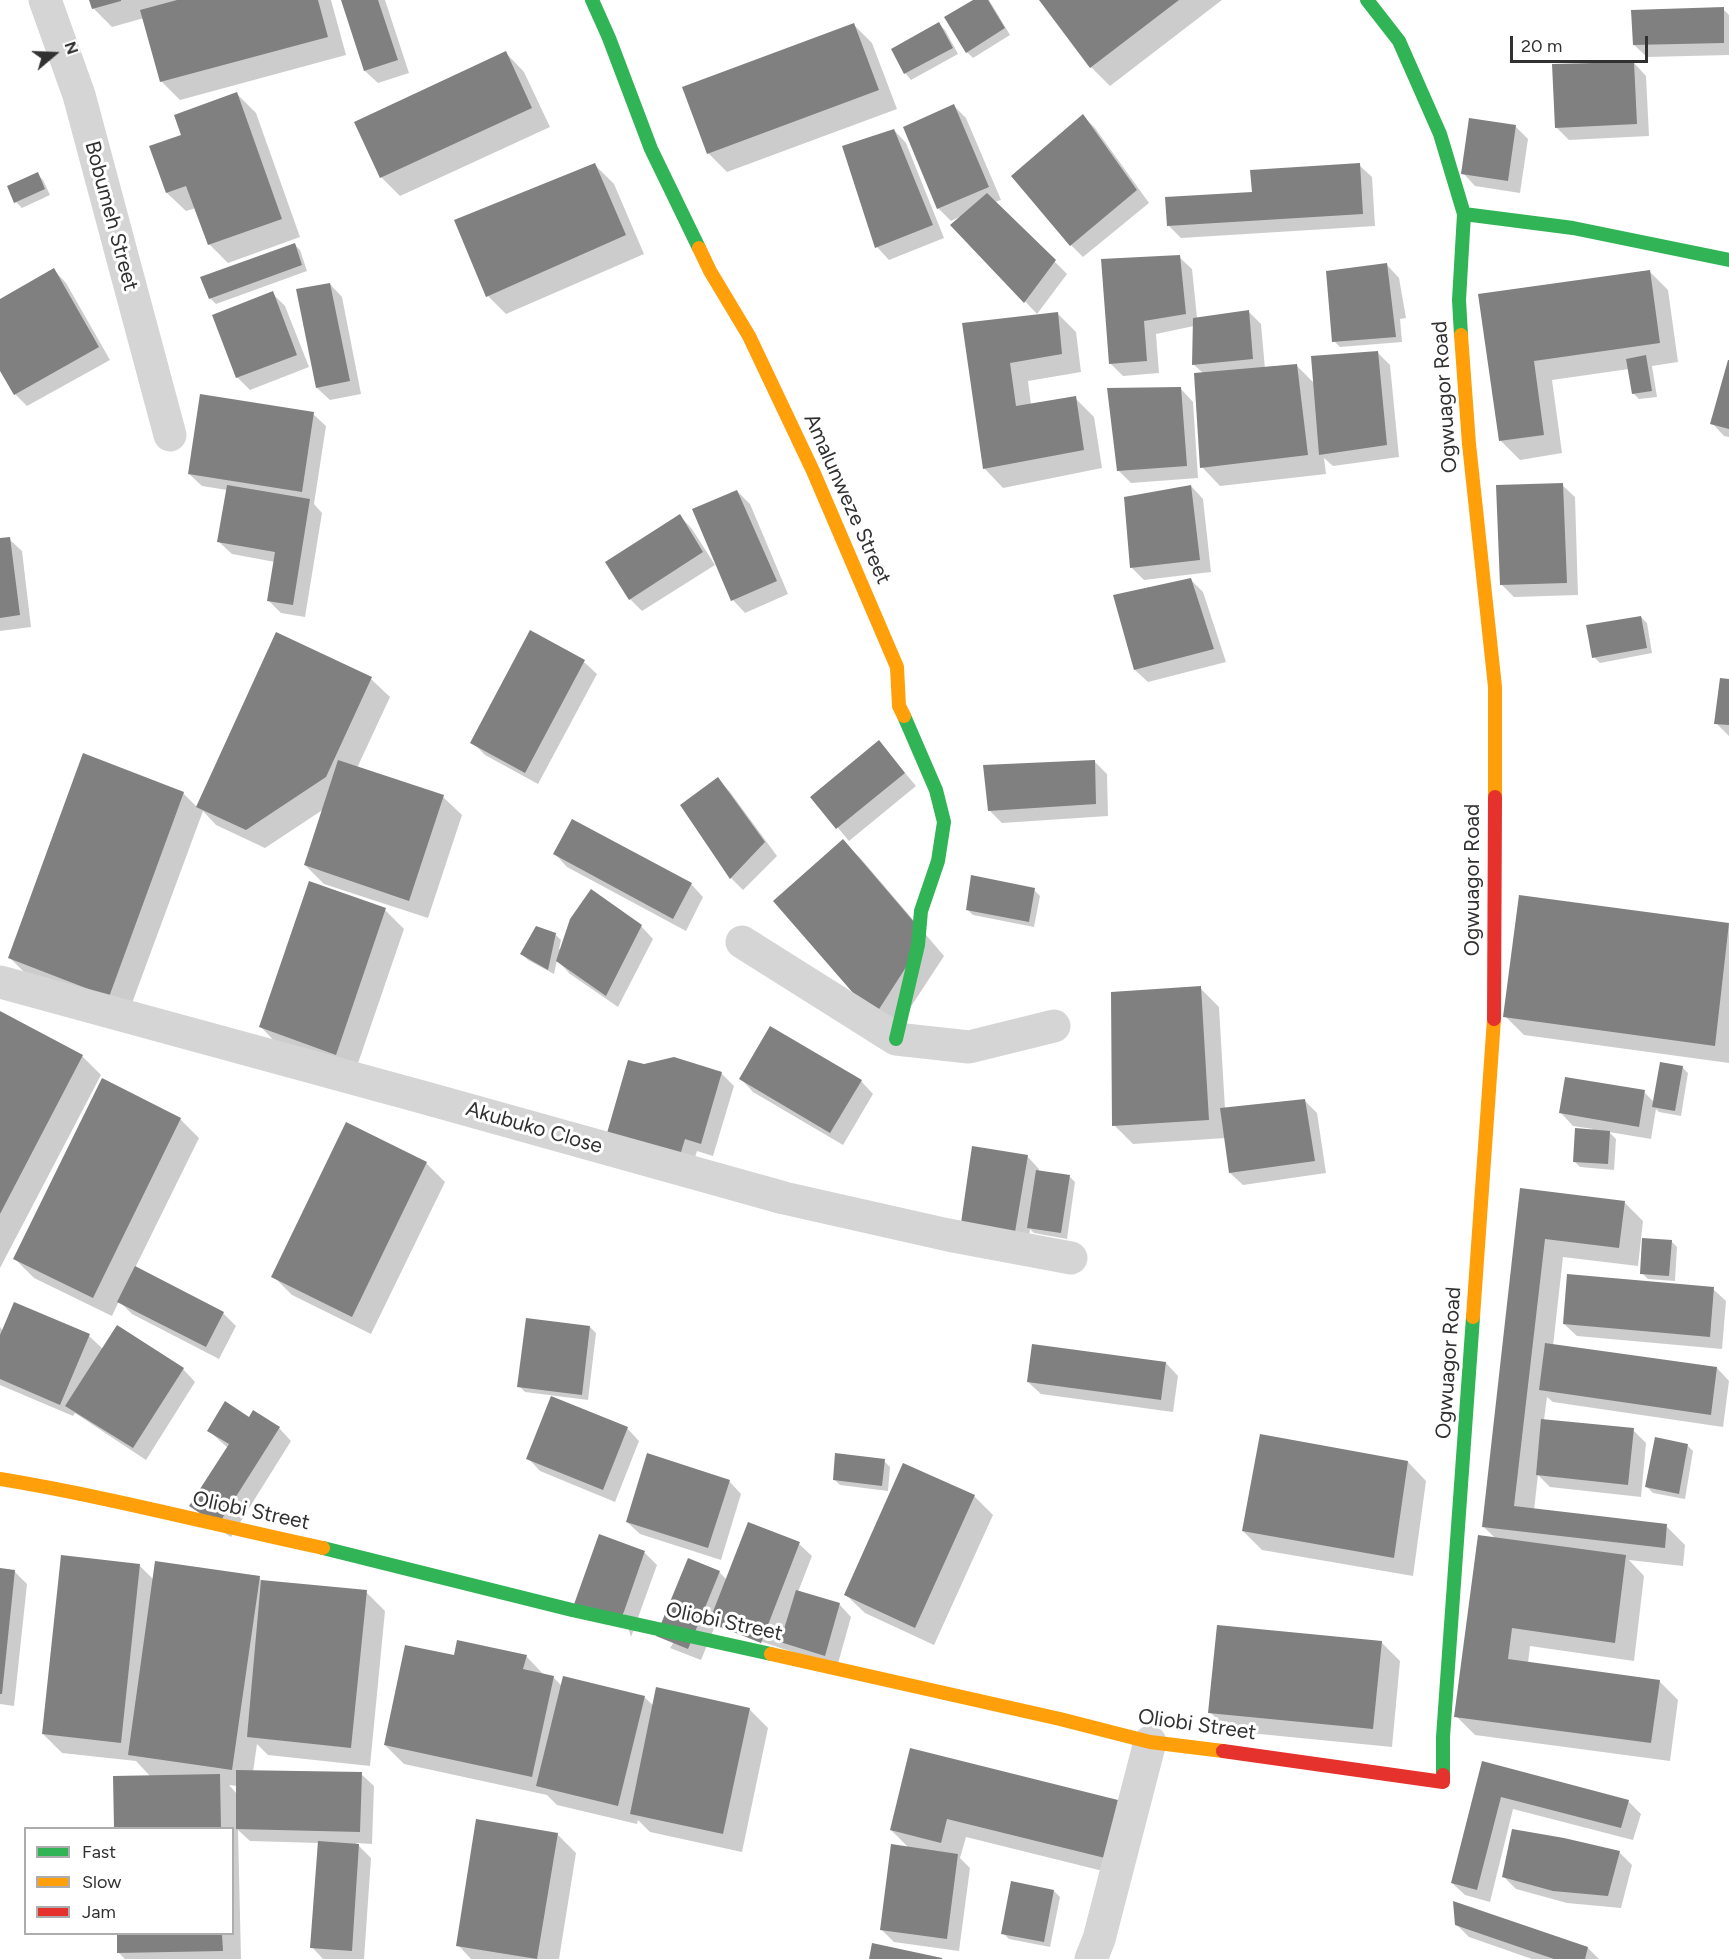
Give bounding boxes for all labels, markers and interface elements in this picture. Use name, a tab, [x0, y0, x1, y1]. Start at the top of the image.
north arrow	[24, 24, 84, 84]
scale bar	[1513, 24, 1651, 62]
text: 20 m	[1521, 35, 1562, 57]
text: N	[60, 39, 82, 57]
street label: Bobumeh Street	[79, 138, 143, 294]
street label: Ogwuagor Road	[1427, 320, 1463, 474]
street label: Amalunweze Street	[798, 410, 896, 588]
street label: Ogwuagor Road	[1460, 804, 1486, 956]
street label: Akubuko Close	[463, 1097, 605, 1159]
street label: Ogwuagor Road	[1431, 1286, 1467, 1440]
street label: Oliobi Street	[190, 1486, 312, 1536]
street label: Oliobi Street	[663, 1597, 785, 1647]
street label: Oliobi Street	[1136, 1704, 1258, 1746]
legend	[24, 1827, 234, 1935]
text: Fast	[82, 1841, 116, 1863]
text: Slow	[82, 1871, 121, 1893]
text: Jam	[82, 1901, 116, 1923]

